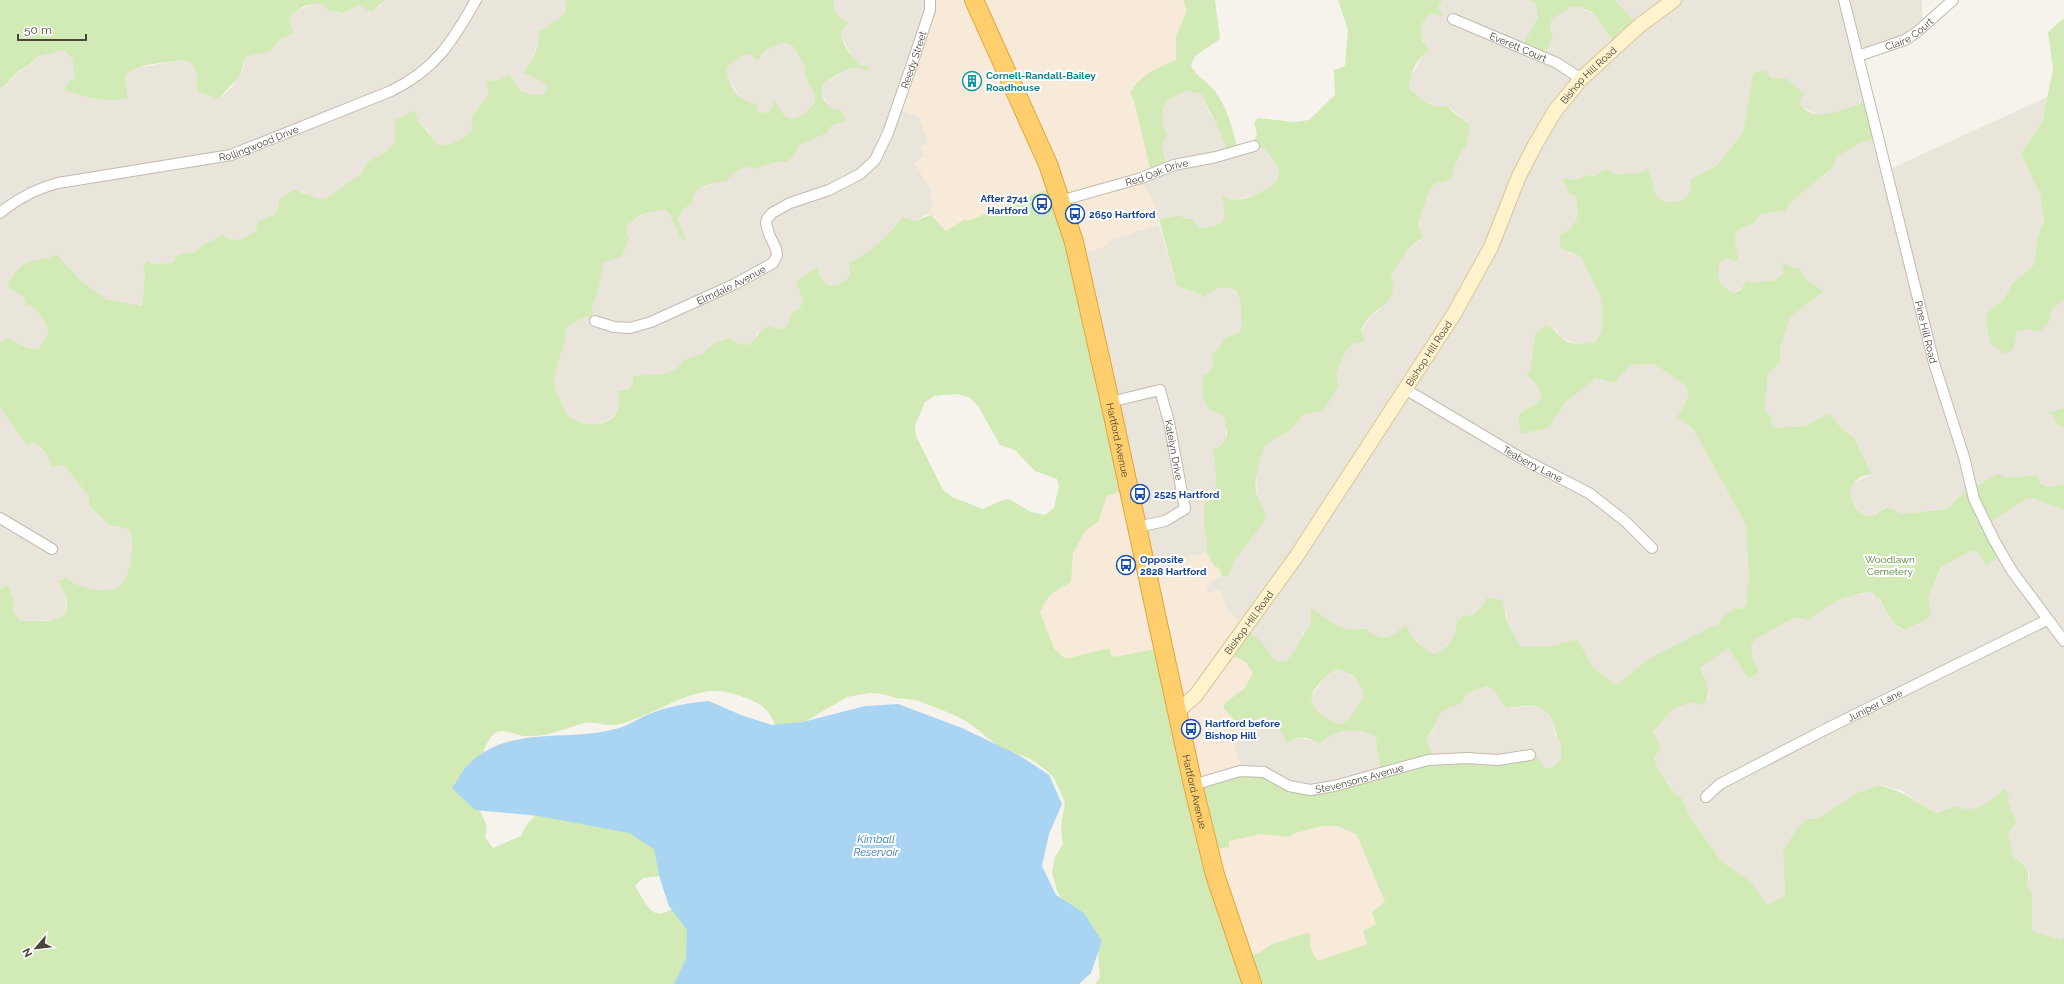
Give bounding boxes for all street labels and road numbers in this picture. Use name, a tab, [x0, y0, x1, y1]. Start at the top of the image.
street label: Claire Court	[1883, 15, 1936, 52]
street label: Reedy Street	[898, 29, 928, 90]
street label: Everett Court	[1488, 30, 1549, 64]
street label: Bishop Hill Road	[1558, 44, 1618, 106]
street label: Rollingwood Drive	[218, 123, 300, 162]
street label: Red Oak Drive	[1124, 157, 1189, 188]
street label: Elmdale Avenue	[695, 263, 767, 306]
street label: Pine Hill Road	[1913, 300, 1939, 364]
street label: Bishop Hill Road	[1403, 319, 1454, 388]
street label: Hartford Avenue	[1105, 402, 1132, 478]
street label: Katelyn Drive	[1163, 419, 1185, 481]
street label: Teaberry Lane	[1501, 443, 1565, 484]
street label: Bishop Hill Road	[1222, 589, 1275, 656]
street label: Juniper Lane	[1846, 687, 1904, 723]
street label: Hartford Avenue	[1181, 754, 1209, 830]
street label: Stevensons Avenue	[1315, 761, 1405, 795]

